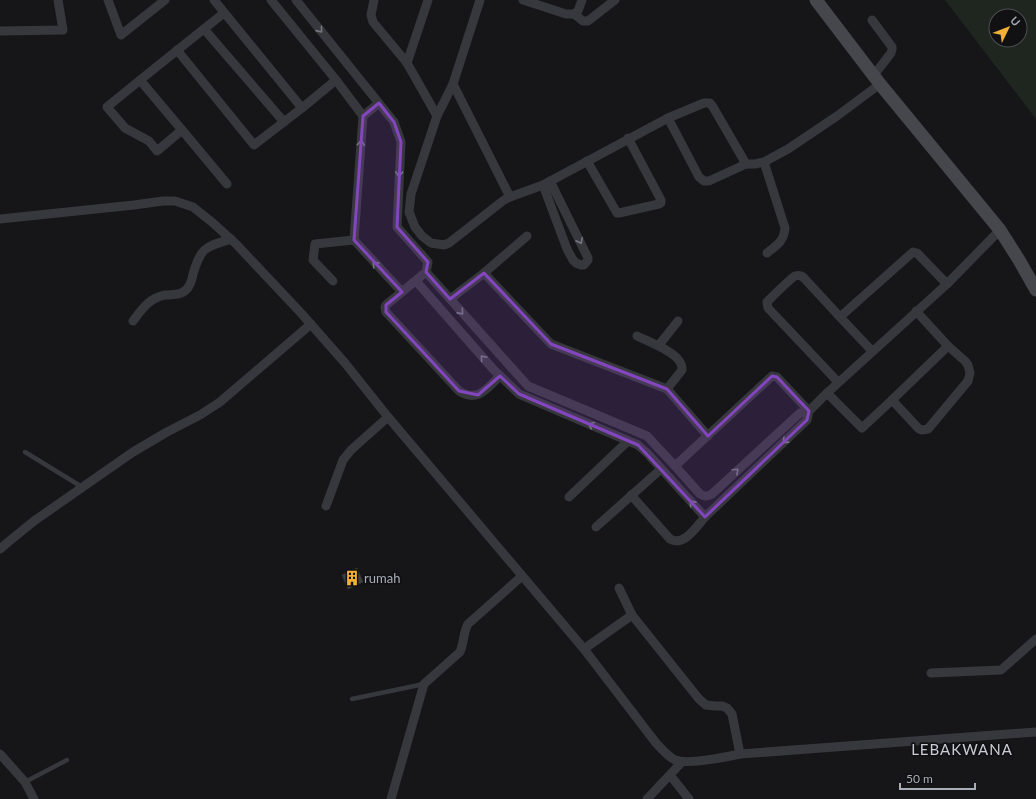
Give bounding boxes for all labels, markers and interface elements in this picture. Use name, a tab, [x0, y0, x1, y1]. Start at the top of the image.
north arrow	[988, 8, 1028, 48]
text: U	[1008, 13, 1023, 28]
one-way arrow	[316, 26, 323, 33]
one-way arrow	[357, 140, 366, 146]
one-way arrow	[395, 171, 403, 177]
one-way arrow	[575, 236, 583, 244]
one-way arrow	[373, 261, 380, 269]
one-way arrow	[456, 307, 463, 314]
one-way arrow	[480, 355, 487, 362]
one-way arrow	[588, 422, 595, 430]
one-way arrow	[782, 436, 790, 444]
one-way arrow	[732, 469, 739, 476]
one-way arrow	[689, 500, 697, 508]
building icon: rumah	[343, 569, 361, 587]
place label: rumah	[364, 570, 400, 586]
district label: LEBAKWANA	[911, 740, 1013, 758]
scale bar	[900, 765, 975, 791]
text: 50 m	[906, 771, 933, 786]

